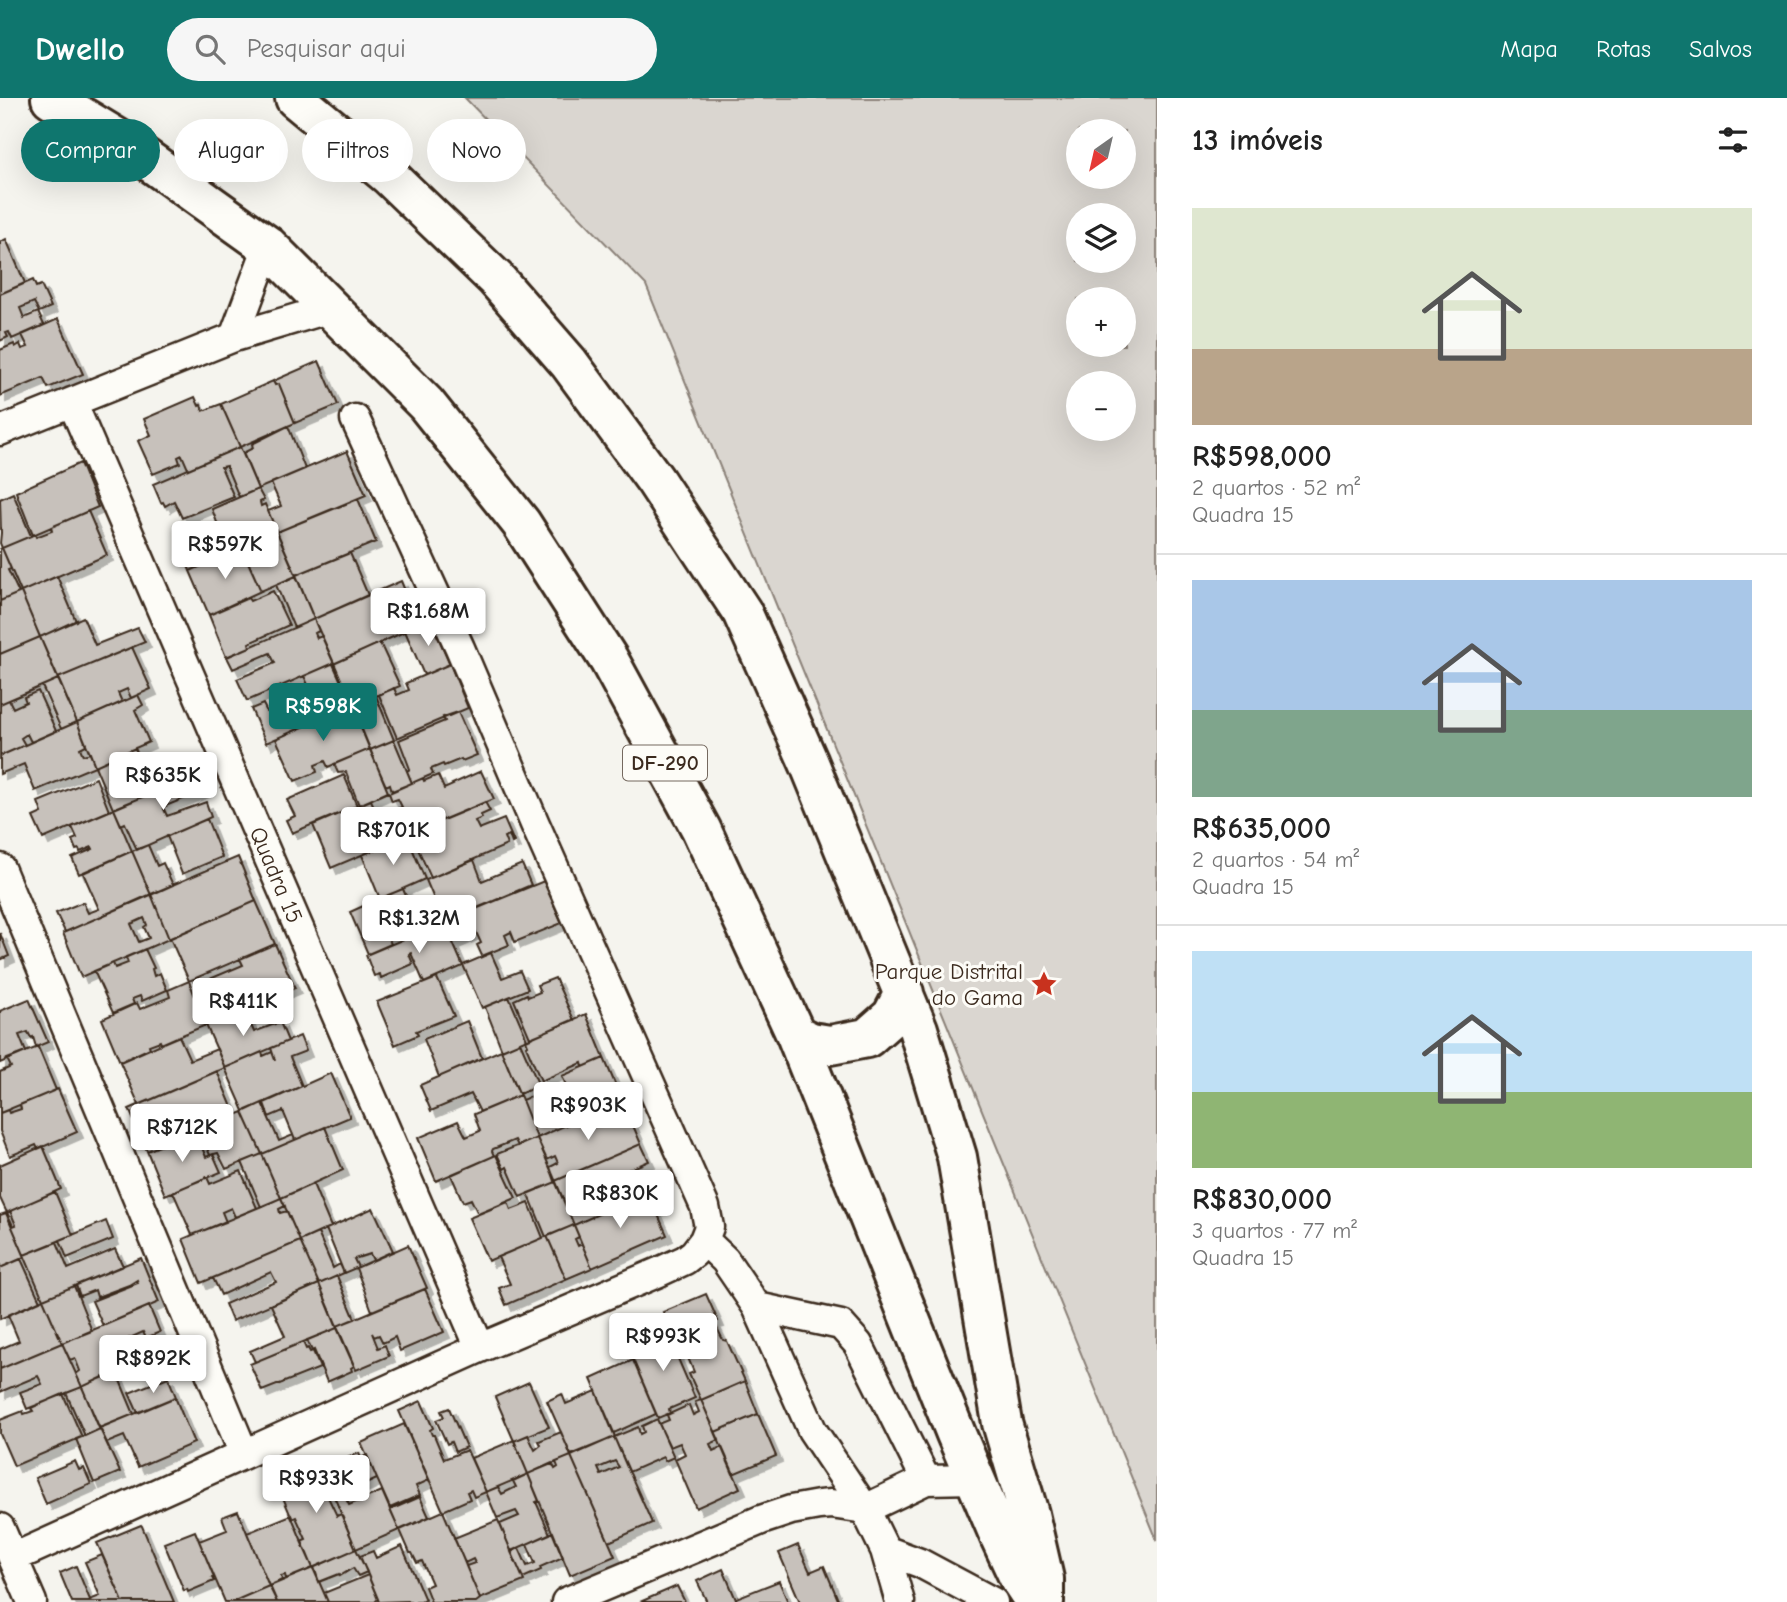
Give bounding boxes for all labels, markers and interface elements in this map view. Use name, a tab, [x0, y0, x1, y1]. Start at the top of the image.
search box	[167, 18, 657, 81]
text: Dwello	[35, 30, 125, 68]
icon: search	[191, 30, 229, 68]
text: Pesquisar aqui	[247, 34, 406, 64]
text: Mapa	[1500, 35, 1558, 63]
text: Rotas	[1596, 35, 1651, 63]
text: Salvos	[1689, 35, 1752, 63]
chip: Comprar	[21, 119, 160, 182]
chip: Alugar	[174, 119, 288, 182]
chip: Filtros	[302, 119, 413, 182]
chip: Novo	[427, 119, 526, 182]
north arrow	[1066, 119, 1136, 189]
map controls	[1066, 119, 1136, 441]
icon: filters	[1714, 121, 1752, 159]
text: 13 imóveis	[1192, 123, 1323, 158]
button: layers	[1066, 203, 1136, 273]
icon: home	[1409, 253, 1535, 379]
button: +	[1066, 287, 1136, 357]
button: −	[1066, 371, 1136, 441]
text: R$598,000	[1192, 439, 1332, 474]
text: 2 quartos · 52 m²	[1192, 474, 1360, 501]
text: Quadra 15	[1192, 501, 1294, 528]
pin: R$597K	[168, 522, 282, 581]
text: R$597K	[188, 530, 262, 557]
pin: R$1.68M	[363, 588, 493, 648]
text: R$1.68M	[387, 597, 469, 624]
icon: home	[1409, 625, 1535, 751]
pin: R$598K	[266, 684, 380, 743]
text: R$598K	[285, 692, 361, 719]
road number: DF-290	[623, 746, 707, 780]
pin: R$635K	[106, 752, 220, 812]
text: R$635K	[125, 761, 201, 788]
pin: R$701K	[336, 808, 450, 867]
text: R$635,000	[1192, 811, 1331, 846]
text: R$701K	[357, 816, 429, 843]
street label: Quadra 15	[244, 823, 308, 927]
text: 2 quartos · 54 m²	[1192, 846, 1359, 873]
text: Quadra 15	[1192, 873, 1294, 900]
pin: R$1.32M	[354, 896, 484, 955]
text: R$1.32M	[378, 904, 460, 931]
place label: Parque Distrital do Gama	[875, 958, 1023, 1011]
place icon: Parque Distrital do Gama	[1029, 969, 1059, 999]
pin: R$411K	[186, 978, 300, 1038]
text: R$411K	[208, 987, 278, 1014]
icon: home	[1409, 996, 1535, 1122]
pin: R$903K	[531, 1082, 645, 1142]
text: R$903K	[550, 1091, 626, 1118]
pin: R$712K	[125, 1104, 239, 1164]
text: R$712K	[146, 1113, 218, 1140]
pin: R$830K	[563, 1170, 677, 1230]
text: R$830K	[582, 1179, 658, 1206]
text: R$830,000	[1192, 1182, 1332, 1217]
text: 3 quartos · 77 m²	[1192, 1217, 1357, 1244]
text: Quadra 15	[1192, 1244, 1294, 1271]
pin: R$993K	[606, 1314, 720, 1373]
text: R$993K	[625, 1322, 701, 1349]
pin: R$892K	[96, 1336, 210, 1395]
text: R$892K	[115, 1344, 191, 1371]
pin: R$933K	[259, 1456, 373, 1515]
text: R$933K	[279, 1464, 353, 1491]

